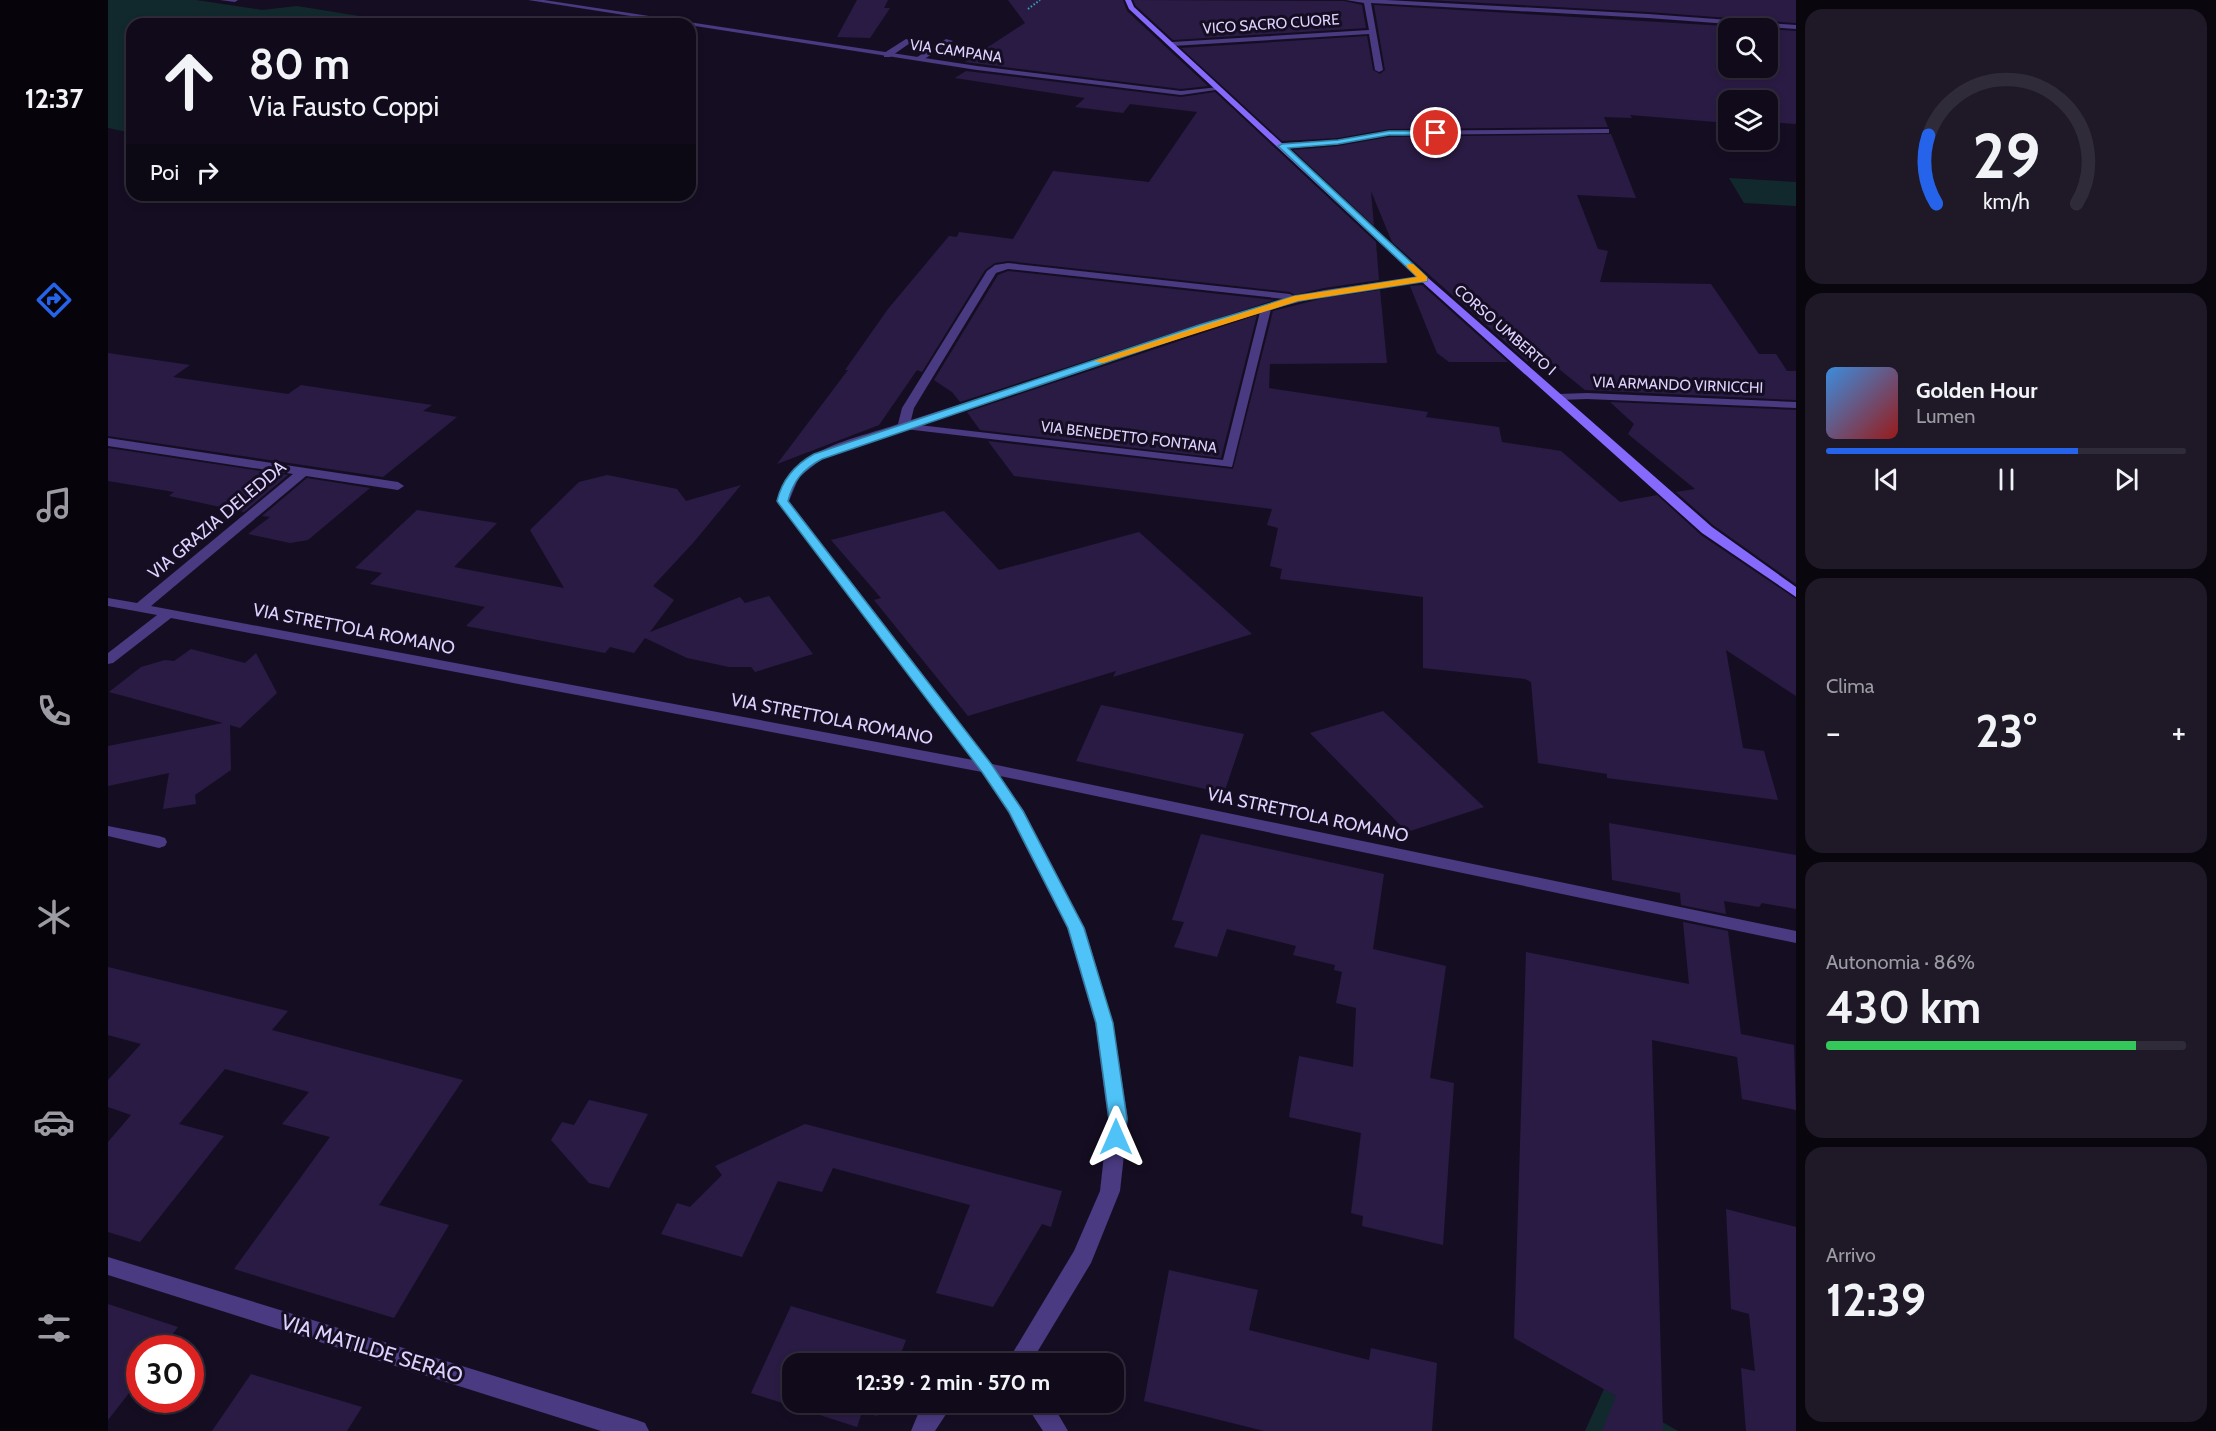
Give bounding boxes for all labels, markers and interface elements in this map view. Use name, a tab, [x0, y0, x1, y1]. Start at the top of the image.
street label: VICO SACRO CUORE	[1202, 10, 1340, 38]
map controls	[1718, 18, 1778, 150]
button: search	[1718, 18, 1778, 78]
street label: VIA CAMPANA	[909, 36, 1004, 67]
text: 80 m	[249, 38, 350, 90]
icon: ahead	[150, 42, 228, 120]
text: 12:37	[25, 82, 83, 115]
text: Via Fausto Coppi	[249, 90, 439, 123]
button: layers	[1718, 90, 1778, 150]
pin	[1410, 107, 1461, 158]
icon: arrive	[1419, 116, 1452, 149]
text: 29	[1972, 118, 2040, 194]
icon: right	[191, 156, 224, 189]
text: Poi	[150, 159, 179, 186]
text: km/h	[1983, 188, 2029, 214]
icon: directions	[33, 279, 75, 321]
street label: CORSO UMBERTO I	[1451, 281, 1559, 379]
street label: VIA ARMANDO VIRNICCHI	[1592, 373, 1764, 397]
text: Golden Hour	[1916, 377, 2037, 404]
text: Lumen	[1916, 404, 1975, 428]
street label: VIA BENEDETTO FONTANA	[1040, 417, 1219, 457]
street label: VIA GRAZIA DELEDDA	[143, 456, 291, 584]
icon: previous	[1870, 463, 1903, 496]
icon: pause	[1990, 463, 2023, 496]
icon: next	[2110, 463, 2143, 496]
icon: music	[33, 484, 75, 526]
street label: VIA STRETTOLA ROMANO	[251, 599, 457, 659]
text: Clima	[1826, 674, 1874, 698]
street label: VIA STRETTOLA ROMANO	[729, 689, 935, 749]
icon: phone	[33, 690, 75, 732]
text: 23°	[1975, 704, 2037, 758]
text: −	[1826, 712, 1841, 752]
text: +	[2171, 712, 2186, 752]
street label: VIA STRETTOLA ROMANO	[1205, 783, 1411, 847]
icon: climate	[33, 896, 75, 938]
text: Autonomia · 86%	[1826, 950, 1975, 974]
text: 430 km	[1826, 980, 1981, 1034]
icon: car	[33, 1101, 75, 1143]
position arrow	[1084, 1105, 1148, 1169]
text: Arrivo	[1826, 1243, 1876, 1267]
text: 12:39	[1826, 1273, 1926, 1327]
icon: filters	[33, 1307, 75, 1349]
street label: VIA MATILDE SERAO	[278, 1309, 466, 1388]
speed limit sign: 30	[126, 1335, 204, 1413]
text: 12:39 · 2 min · 570 m	[856, 1369, 1050, 1396]

